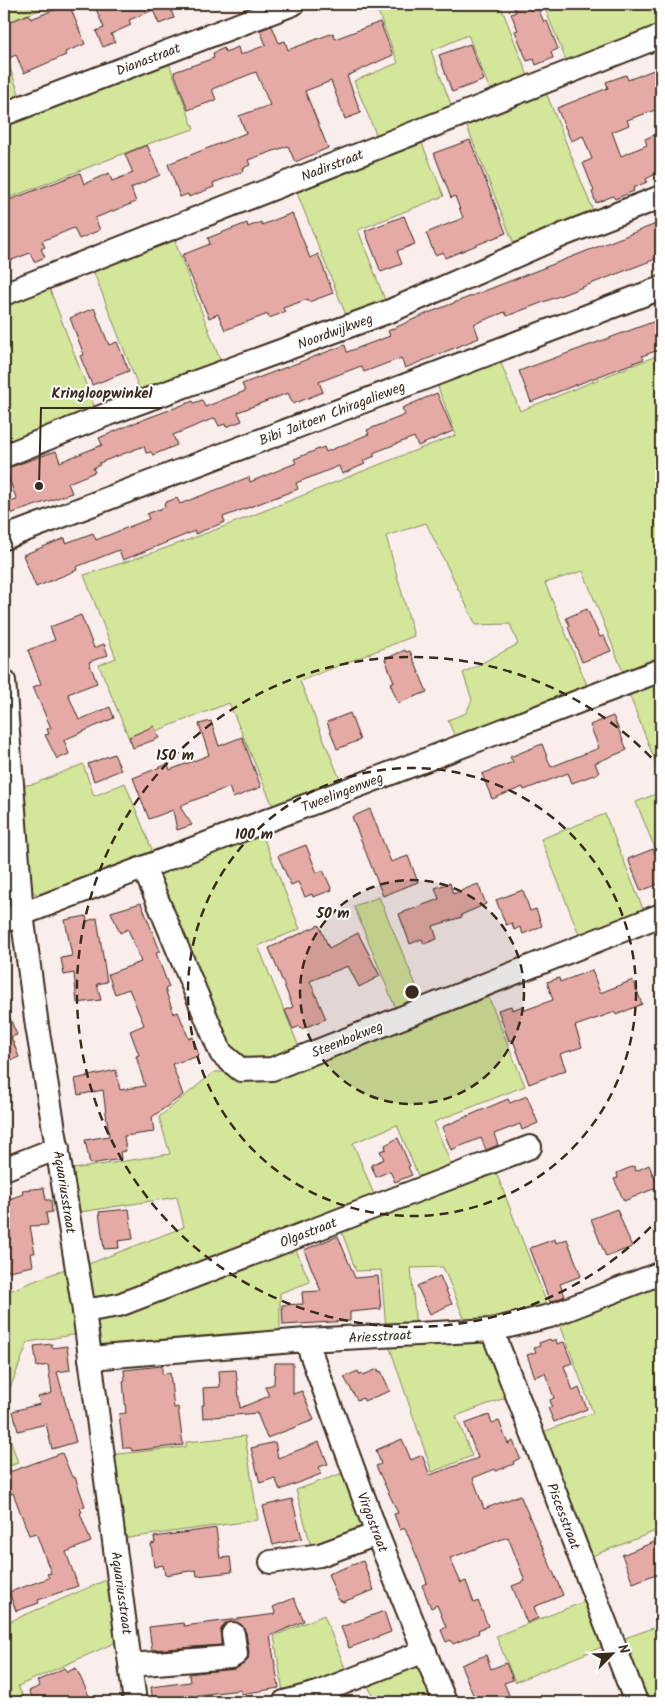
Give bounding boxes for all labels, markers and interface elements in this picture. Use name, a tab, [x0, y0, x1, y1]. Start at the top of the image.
street label: Dianastraat	[113, 37, 184, 82]
street label: Nadirstraat	[298, 144, 367, 188]
street label: Noordwijkweg	[294, 308, 376, 356]
street label: Bibi Jaitoen Chiragalieweg	[256, 376, 409, 452]
callout: Kringloopwinkel	[41, 378, 162, 408]
text: Kringloopwinkel	[51, 382, 153, 406]
text: 150 m	[156, 744, 194, 768]
street label: Tweelingenweg	[298, 767, 387, 819]
text: 100 m	[235, 823, 273, 847]
text: 50 m	[315, 902, 350, 926]
centre of rings	[403, 983, 421, 1001]
street label: Steenbokweg	[308, 1016, 387, 1064]
street label: Aquariusstraat	[47, 1149, 82, 1236]
street label: Olgastraat	[277, 1212, 341, 1254]
street label: Ariesstraat	[348, 1324, 413, 1350]
street label: Piscesstraat	[540, 1480, 586, 1553]
street label: Virgostraat	[351, 1489, 394, 1556]
street label: Aquariusstraat	[104, 1550, 138, 1637]
north arrow	[588, 1628, 638, 1678]
text: N	[611, 1641, 635, 1658]

